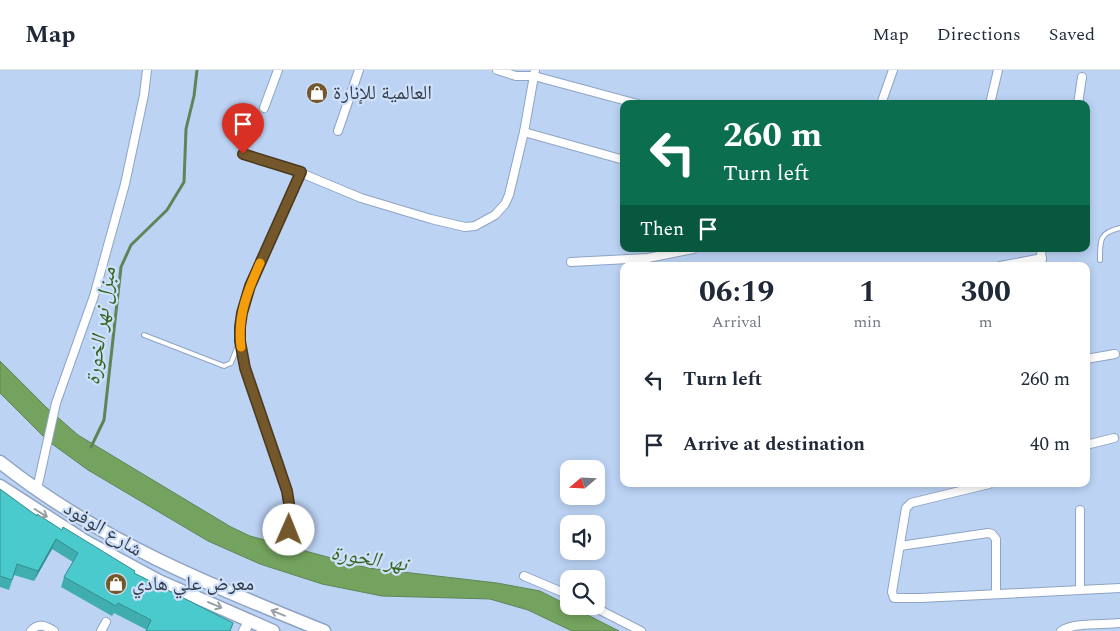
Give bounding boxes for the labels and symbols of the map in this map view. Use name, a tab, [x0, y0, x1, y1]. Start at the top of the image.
place label: العالمية للإنارة	[333, 78, 432, 108]
shop icon: العالمية للإنارة	[305, 81, 329, 105]
pin	[222, 103, 264, 154]
water label: مبزل نهر الخورة	[77, 264, 125, 387]
north arrow	[560, 460, 605, 505]
street label: شارع الوفود	[58, 494, 148, 564]
position arrow	[262, 503, 314, 555]
one-way arrow	[33, 508, 47, 518]
water label: نهر الخورة	[328, 537, 413, 581]
place label: معرض علي هادي	[132, 569, 254, 599]
shop icon: معرض علي هادي	[104, 572, 128, 596]
one-way arrow	[207, 601, 222, 611]
one-way arrow	[271, 608, 286, 617]

